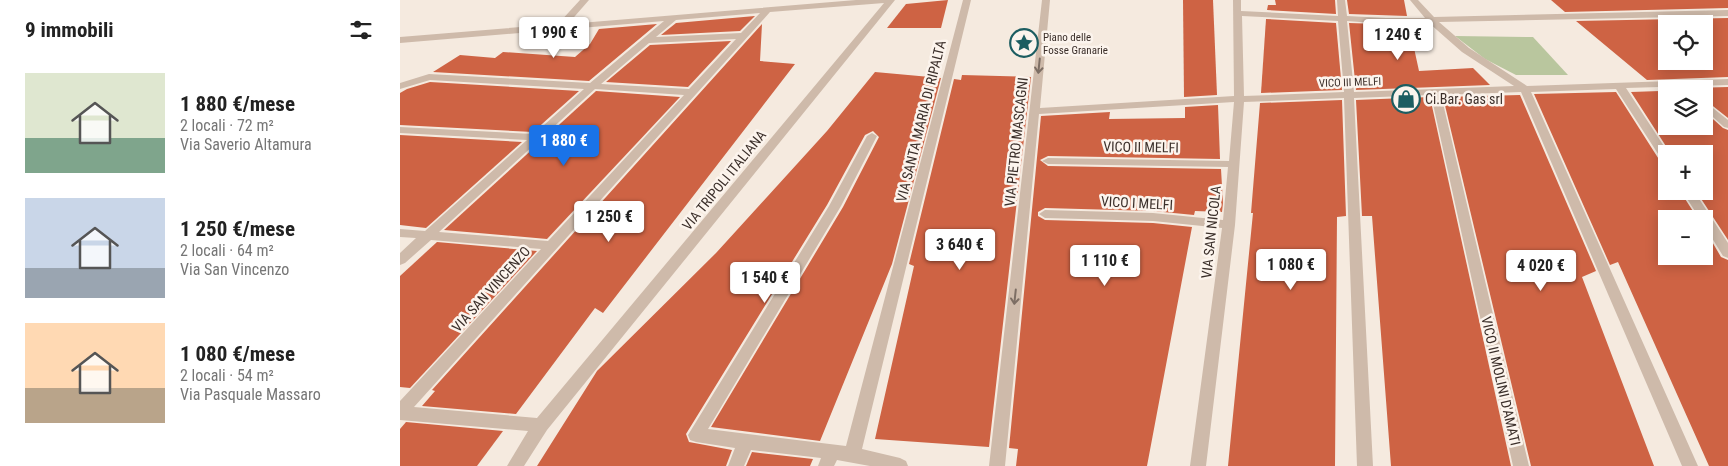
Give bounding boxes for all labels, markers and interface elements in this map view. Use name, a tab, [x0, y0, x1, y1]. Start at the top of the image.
map controls	[1658, 15, 1713, 265]
button: locate	[1658, 15, 1713, 70]
icon: filters	[347, 16, 375, 44]
pin: 1 990 €	[508, 17, 600, 59]
text: 9 immobili	[25, 18, 114, 42]
pin: 1 240 €	[1352, 18, 1444, 61]
text: 1 990 €	[530, 23, 578, 42]
text: 1 240 €	[1374, 25, 1422, 44]
place icon: Piano delle Fosse Granarie	[1009, 28, 1039, 58]
place label: Piano delle Fosse Granarie	[1043, 31, 1108, 57]
street label: VIA SANTA MARIA DI RIPALTA	[893, 39, 949, 203]
one-way arrow	[1034, 58, 1044, 74]
street label: VICO III MELFI	[1319, 75, 1381, 90]
street label: VIA PIETRO MASCAGNI	[1001, 77, 1031, 207]
button: layers	[1658, 80, 1713, 135]
shop icon: Ci.Bar. Gas srl	[1391, 84, 1421, 114]
place label: Ci.Bar. Gas srl	[1425, 91, 1503, 107]
text: 1 880 €/mese	[180, 92, 295, 116]
icon: home	[65, 93, 125, 153]
text: 2 locali · 72 m²	[180, 116, 274, 135]
pin: 1 880 €	[518, 124, 610, 167]
street label: VIA TRIPOLI ITALIANA	[679, 127, 769, 233]
text: 1 880 €	[540, 131, 588, 150]
text: Via Saverio Altamura	[180, 135, 312, 154]
street label: VICO II MELFI	[1103, 138, 1179, 156]
button: +	[1658, 145, 1713, 200]
street label: VIA SAN NICOLA	[1198, 185, 1224, 279]
street label: VICO I MELFI	[1101, 193, 1173, 213]
pin: 1 250 €	[563, 200, 655, 243]
text: 1 250 €	[585, 207, 633, 226]
button: −	[1658, 210, 1713, 265]
text: 1 250 €/mese	[180, 217, 295, 241]
icon: home	[65, 218, 125, 278]
pin: 3 640 €	[914, 228, 1006, 271]
text: 3 640 €	[936, 235, 984, 254]
text: 2 locali · 64 m²	[180, 241, 274, 260]
street label: VIA SAN VINCENZO	[449, 243, 533, 335]
pin: 1 110 €	[1059, 244, 1151, 287]
pin: 1 080 €	[1245, 248, 1337, 291]
pin: 4 020 €	[1495, 250, 1587, 292]
text: 1 110 €	[1081, 251, 1129, 270]
text: 1 080 €	[1267, 255, 1315, 274]
text: 4 020 €	[1517, 256, 1565, 275]
text: Via San Vincenzo	[180, 260, 289, 279]
pin: 1 540 €	[719, 262, 811, 304]
text: 1 540 €	[741, 268, 789, 287]
one-way arrow	[1010, 289, 1020, 305]
street label: VICO II MOLINI D'AMATI	[1478, 315, 1524, 447]
text: 1 080 €/mese	[180, 342, 295, 366]
icon: home	[65, 343, 125, 403]
text: 2 locali · 54 m²	[180, 366, 274, 385]
text: Via Pasquale Massaro	[180, 385, 321, 404]

